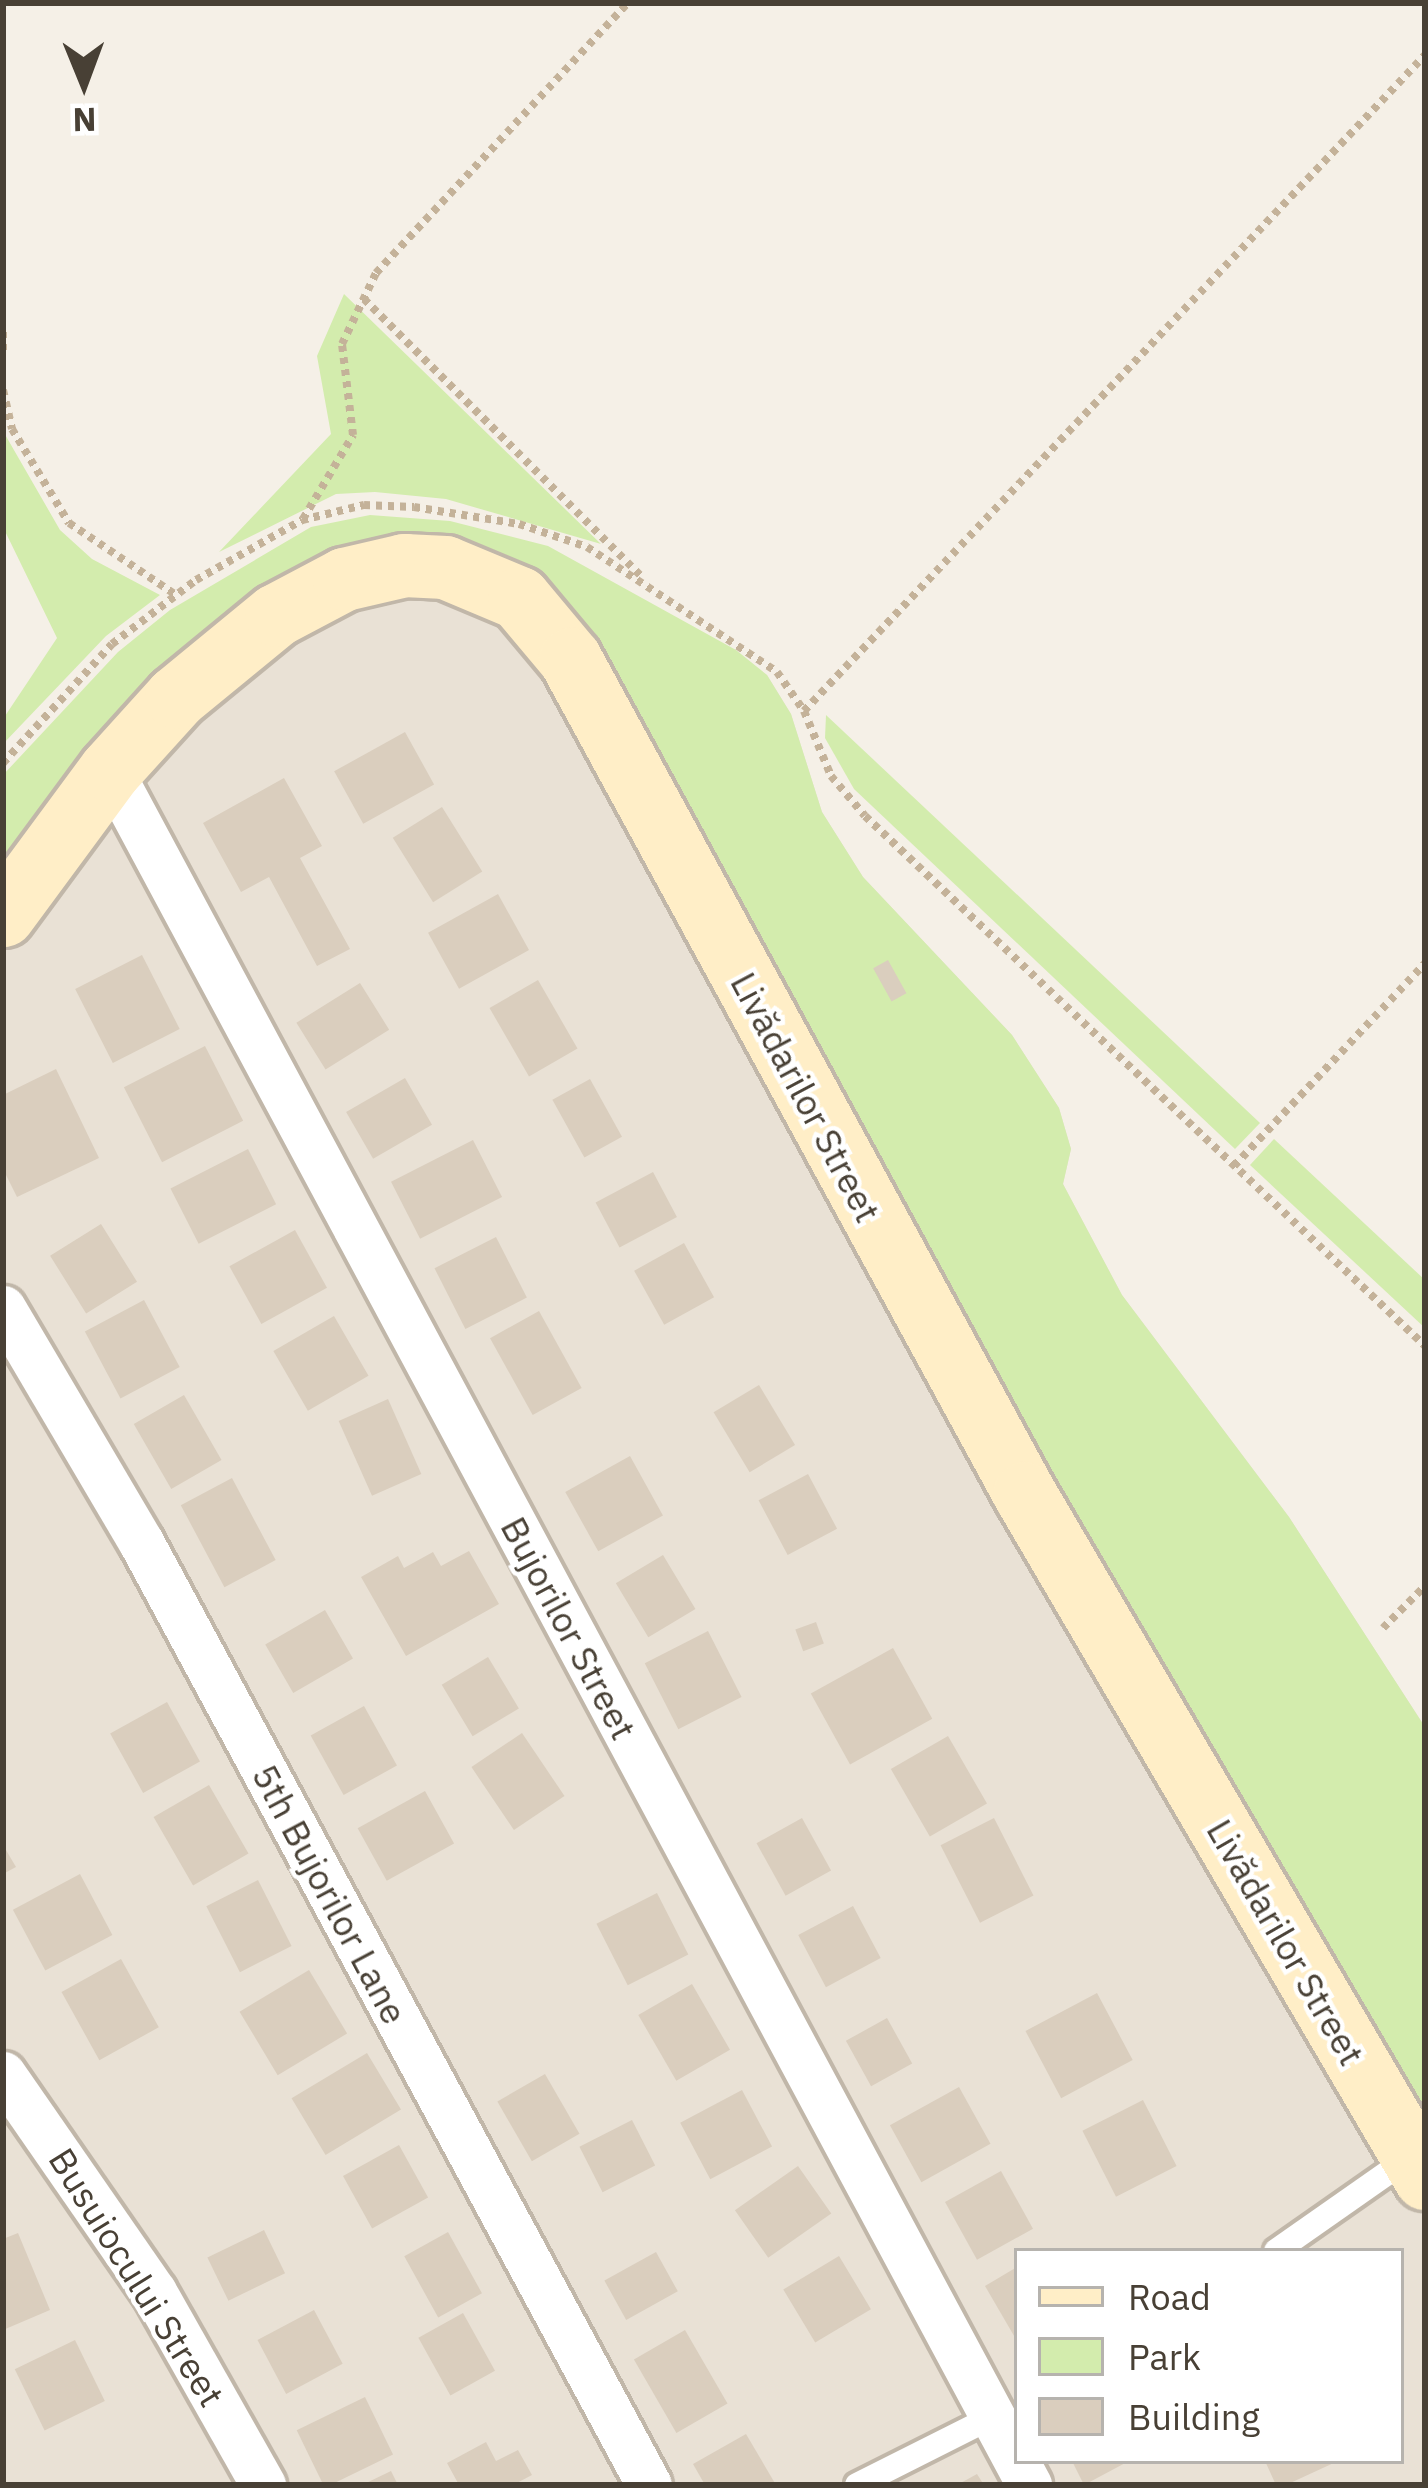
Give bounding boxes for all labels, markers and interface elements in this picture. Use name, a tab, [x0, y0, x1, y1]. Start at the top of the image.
north arrow	[24, 24, 144, 144]
text: N	[72, 99, 97, 142]
street label: Livădarilor Street	[722, 965, 890, 1229]
street label: Bujorilor Street	[492, 1509, 646, 1747]
street label: 5th Bujorilor Lane	[243, 1757, 417, 2031]
street label: Livădarilor Street	[1198, 1812, 1374, 2072]
street label: Busuiocului Street	[40, 2140, 234, 2414]
legend	[1014, 2248, 1404, 2464]
text: Road	[1128, 2273, 1211, 2320]
text: Park	[1128, 2333, 1201, 2380]
text: Building	[1128, 2393, 1260, 2440]

